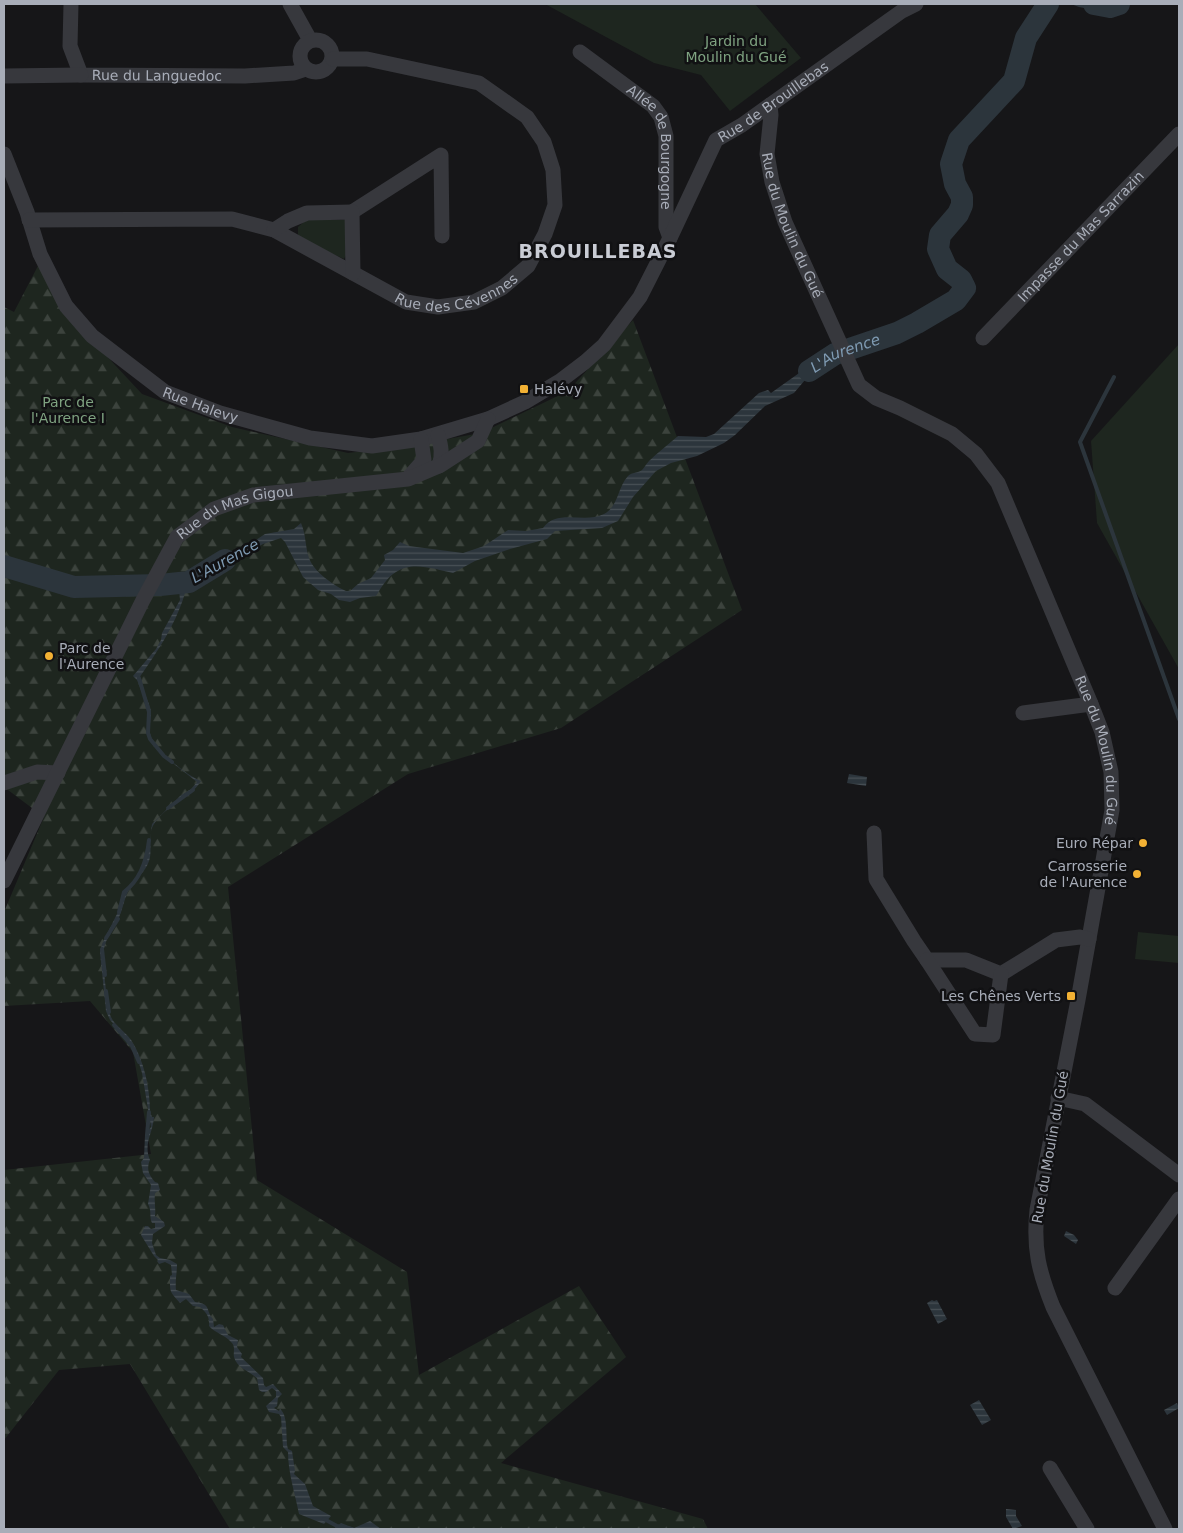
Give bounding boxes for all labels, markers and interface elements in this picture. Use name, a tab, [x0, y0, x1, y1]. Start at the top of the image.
park label: Jardin du Moulin du Gué	[685, 33, 787, 65]
street label: Rue de Brouillebas	[715, 58, 831, 145]
street label: Rue du Languedoc	[92, 67, 222, 84]
street label: Allée de Bourgogne	[624, 81, 674, 210]
street label: Rue du Moulin du Gué	[759, 151, 826, 300]
street label: Impasse du Mas Sarrazin	[1014, 168, 1147, 305]
district label: BROUILLEBAS	[519, 240, 677, 262]
street label: Rue des Cévennes	[392, 270, 521, 315]
water label: L'Aurence	[807, 330, 883, 377]
place label: Halévy	[534, 381, 582, 397]
marker: Halévy	[518, 383, 530, 395]
street label: Rue Halevy	[160, 384, 240, 426]
park label: Parc de l'Aurence I	[31, 394, 105, 426]
street label: Rue du Mas Gigou	[173, 483, 294, 542]
water label: L'Aurence	[188, 535, 262, 587]
place label: Parc de l'Aurence	[59, 640, 124, 672]
marker: Parc de l'Aurence	[43, 650, 55, 662]
street label: Rue du Moulin du Gué	[1072, 673, 1120, 827]
place label: Euro Répar	[1056, 835, 1133, 851]
marker: Euro Répar	[1137, 837, 1149, 849]
place label: Carrosserie de l'Aurence	[1040, 858, 1127, 890]
marker: Carrosserie de l'Aurence	[1131, 868, 1143, 880]
place label: Les Chênes Verts	[941, 988, 1061, 1004]
marker: Les Chênes Verts	[1065, 990, 1077, 1002]
street label: Rue du Moulin du Gué	[1029, 1070, 1071, 1224]

